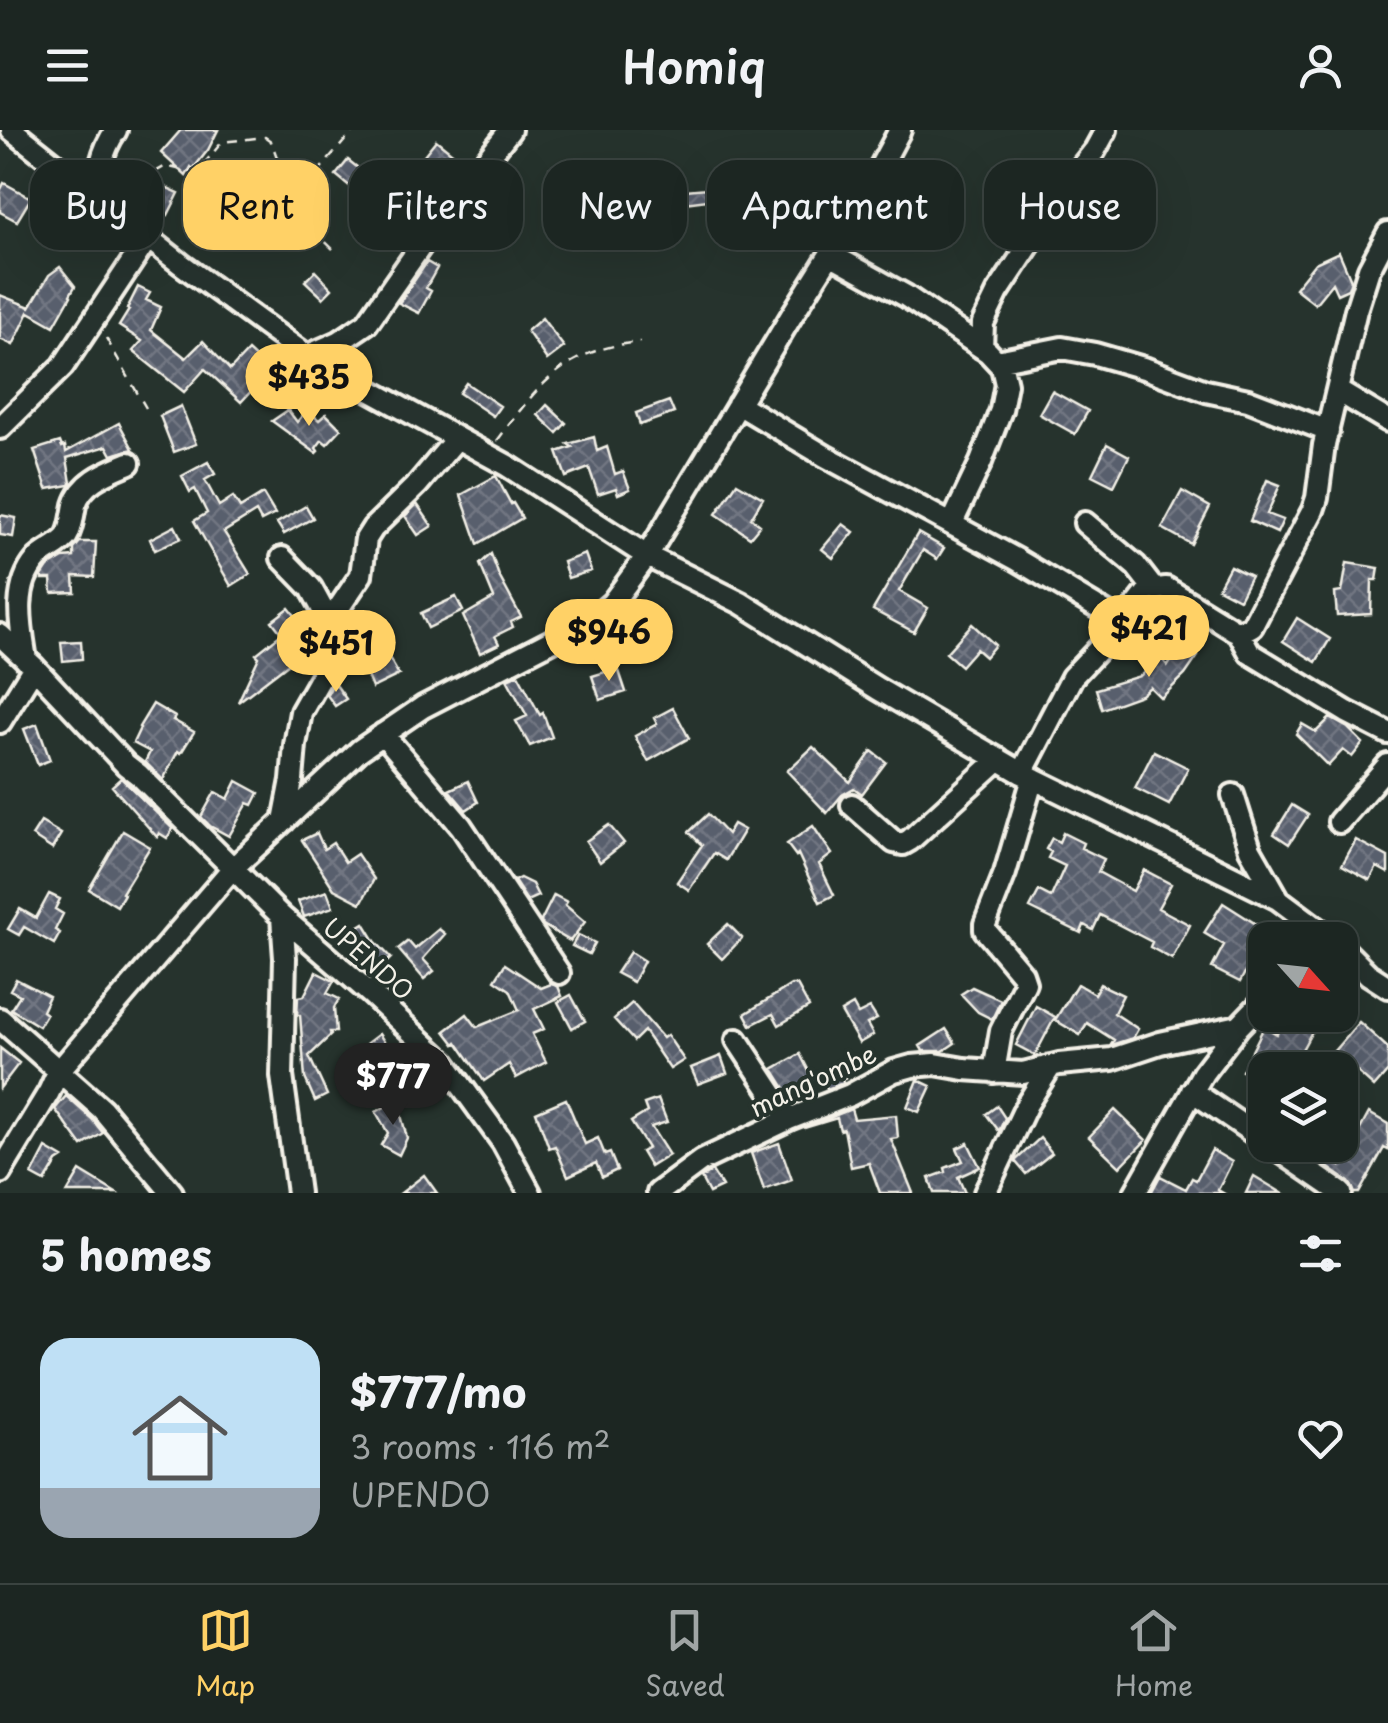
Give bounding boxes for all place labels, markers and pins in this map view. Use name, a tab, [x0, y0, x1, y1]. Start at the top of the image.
pin: $435	[250, 344, 368, 429]
pin: $421	[1090, 595, 1208, 680]
pin: $946	[550, 599, 668, 684]
pin: $451	[277, 610, 395, 695]
pin: $777	[334, 1043, 452, 1128]

